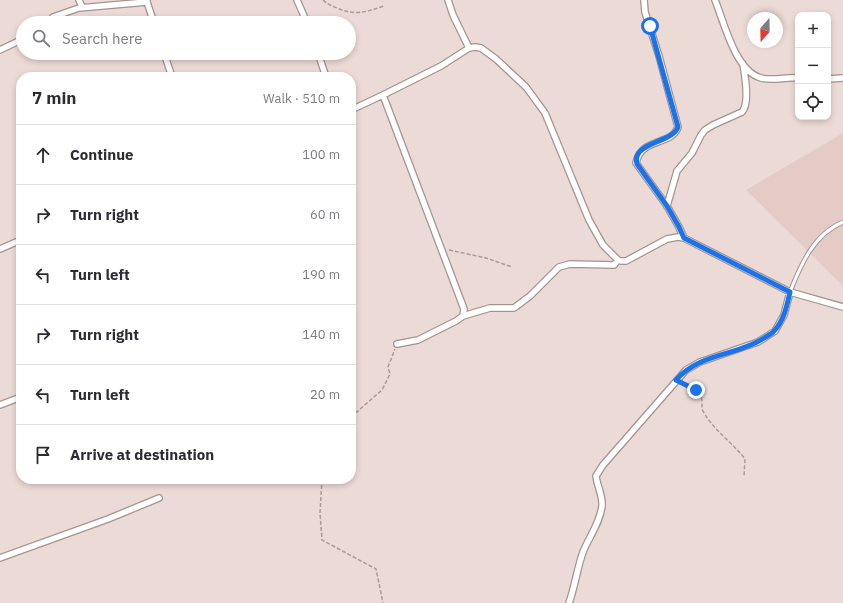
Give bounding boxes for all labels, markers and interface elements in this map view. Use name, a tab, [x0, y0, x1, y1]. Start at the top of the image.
north arrow	[747, 12, 783, 48]
map controls	[795, 12, 831, 120]
button: +	[795, 12, 831, 48]
search box	[16, 16, 356, 60]
route start	[641, 17, 659, 35]
icon: search	[30, 27, 52, 49]
text: Search here	[62, 29, 142, 48]
button: −	[795, 48, 831, 84]
button: locate	[795, 84, 831, 120]
text: 7 min	[32, 87, 76, 109]
text: Walk · 510 m	[263, 90, 340, 107]
icon: ahead	[32, 144, 54, 166]
text: Continue	[70, 145, 134, 164]
text: 100 m	[302, 146, 340, 163]
icon: right	[32, 204, 54, 226]
text: Turn right	[70, 205, 139, 224]
text: 60 m	[310, 206, 340, 223]
icon: left	[32, 264, 54, 286]
text: Turn left	[70, 265, 130, 284]
text: 190 m	[302, 266, 340, 283]
icon: right	[32, 324, 54, 346]
text: Turn right	[70, 325, 139, 344]
text: 140 m	[302, 326, 340, 343]
route end	[687, 381, 705, 399]
icon: left	[32, 384, 54, 406]
text: Turn left	[70, 385, 130, 404]
text: 20 m	[310, 386, 340, 403]
icon: arrive	[32, 444, 54, 466]
text: Arrive at destination	[70, 445, 214, 464]

